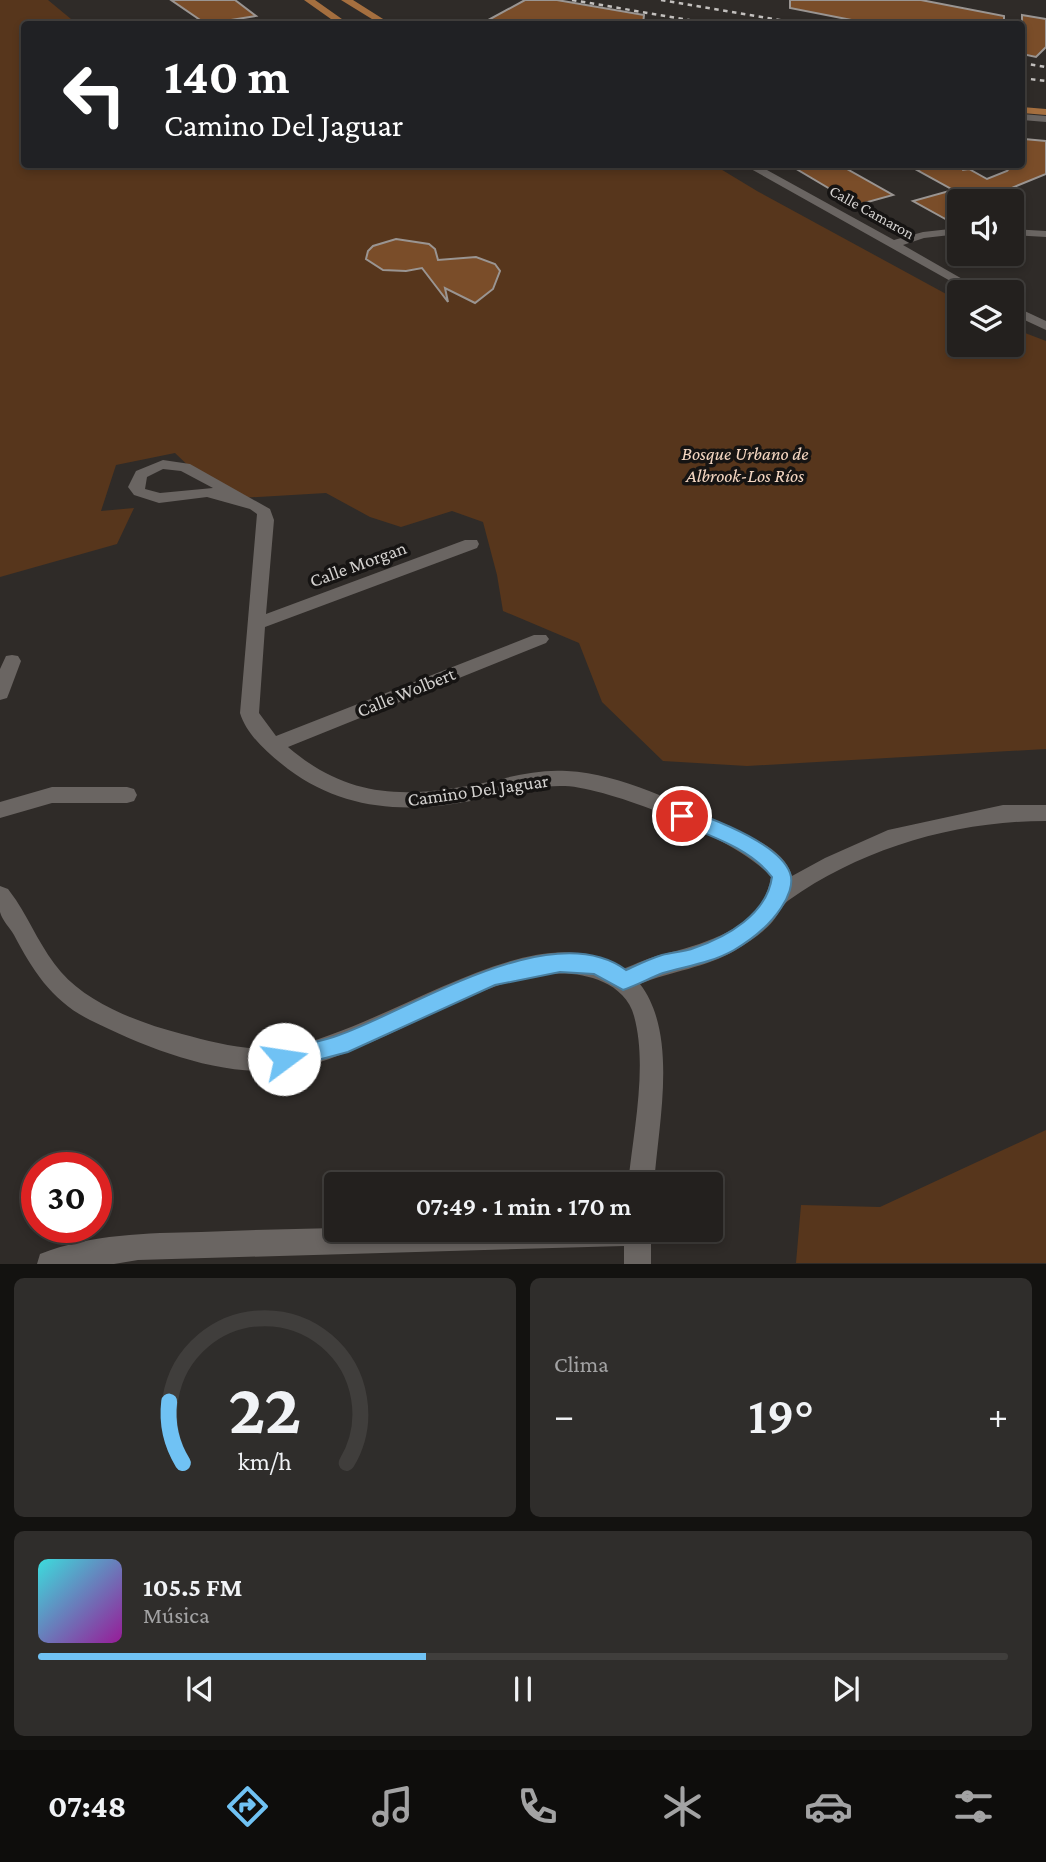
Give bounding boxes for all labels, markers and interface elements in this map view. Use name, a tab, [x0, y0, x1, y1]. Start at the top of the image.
icon: left	[49, 49, 140, 140]
text: 140 m	[164, 49, 289, 104]
text: Camino Del Jaguar	[164, 107, 403, 143]
street label: Calle Camaron	[827, 182, 918, 242]
map controls	[947, 189, 1024, 357]
button: sound	[947, 189, 1024, 266]
button: layers	[947, 280, 1024, 357]
park label: Bosque Urbano de Albrook-Los Ríos	[682, 443, 808, 486]
street label: Calle Morgan	[307, 537, 409, 591]
street label: Calle Wolbert	[354, 663, 459, 721]
street label: Camino Del Jaguar	[406, 770, 550, 810]
pin	[652, 786, 712, 846]
icon: arrive	[663, 797, 701, 835]
position arrow	[247, 1022, 321, 1096]
speed limit sign: 30	[21, 1152, 112, 1243]
text: 07:49 · 1 min · 170 m	[416, 1192, 631, 1221]
text: Clima	[554, 1351, 609, 1377]
text: 22	[228, 1369, 302, 1450]
text: 19°	[748, 1386, 814, 1444]
text: −	[554, 1394, 574, 1436]
text: +	[988, 1394, 1008, 1436]
text: km/h	[238, 1448, 292, 1475]
text: 105.5 FM	[143, 1573, 242, 1602]
text: Música	[143, 1602, 210, 1628]
icon: previous	[181, 1670, 219, 1708]
icon: pause	[504, 1670, 542, 1708]
icon: next	[827, 1670, 865, 1708]
icon: directions	[223, 1782, 272, 1831]
icon: music	[368, 1782, 417, 1831]
icon: phone	[513, 1782, 562, 1831]
icon: climate	[658, 1782, 707, 1831]
icon: car	[804, 1782, 853, 1831]
icon: filters	[949, 1782, 998, 1831]
text: 07:48	[48, 1788, 126, 1824]

